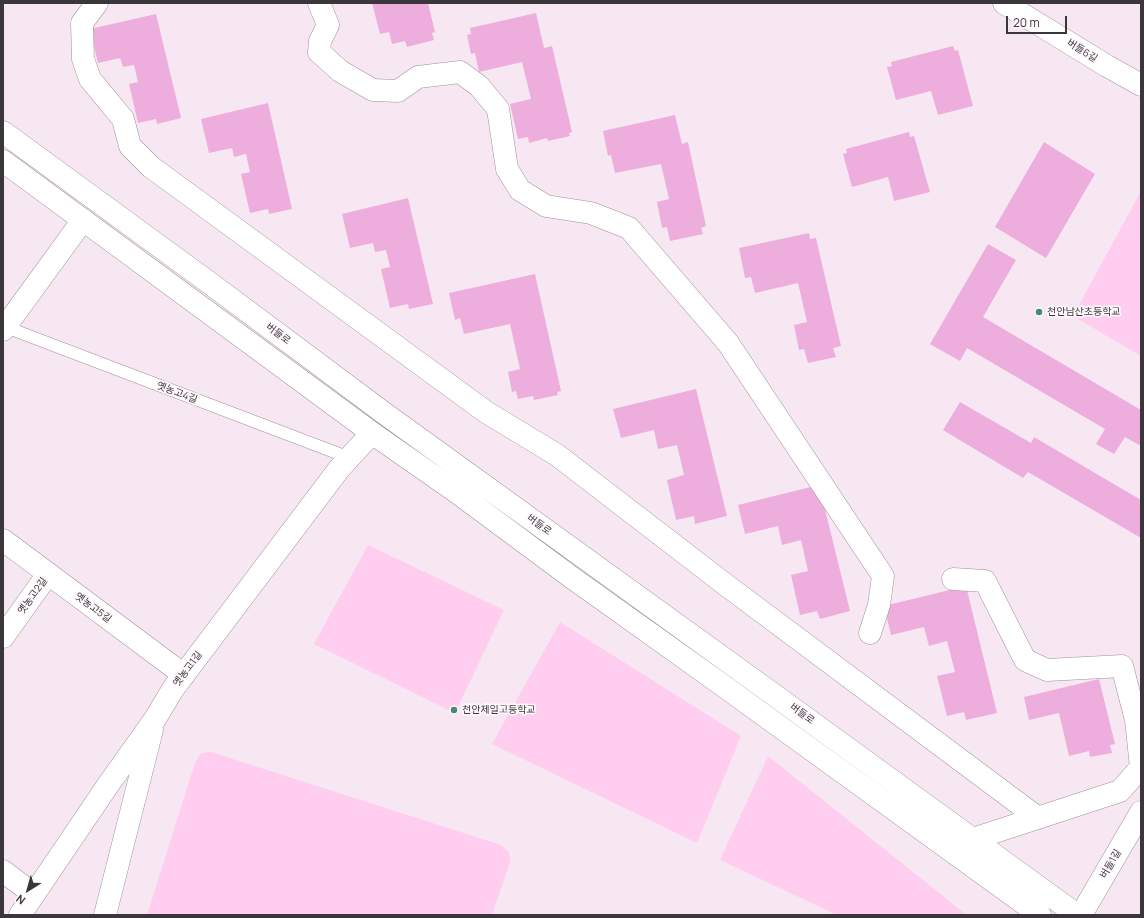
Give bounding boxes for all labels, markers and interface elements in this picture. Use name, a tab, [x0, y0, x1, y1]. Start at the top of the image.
scale bar	[1008, 8, 1069, 34]
text: 20 m	[1013, 14, 1040, 31]
street label: 버들6길	[1064, 37, 1100, 65]
place label: 천안남산초등학교	[1047, 306, 1121, 318]
marker: 천안남산초등학교	[1034, 307, 1044, 317]
street label: 버들로	[263, 321, 293, 347]
street label: 옛농고4길	[155, 380, 199, 406]
street label: 버들로	[524, 512, 554, 538]
street label: 옛농고2길	[16, 575, 50, 617]
street label: 옛농고5길	[72, 590, 114, 626]
street label: 옛농고1길	[171, 649, 205, 689]
street label: 버들로	[787, 701, 817, 727]
place label: 천안제일고등학교	[462, 704, 536, 716]
marker: 천안제일고등학교	[449, 705, 459, 715]
street label: 버들1길	[1098, 847, 1124, 881]
north arrow	[8, 870, 48, 910]
text: N	[13, 892, 28, 908]

